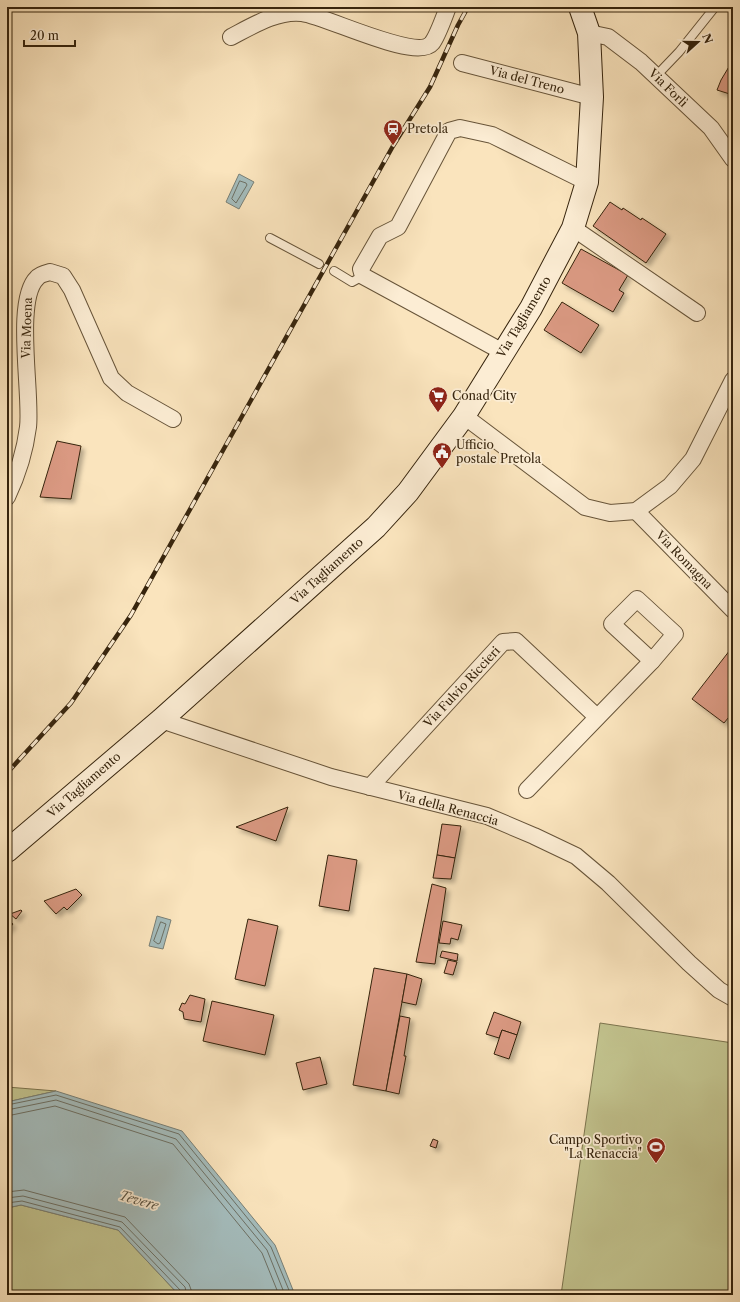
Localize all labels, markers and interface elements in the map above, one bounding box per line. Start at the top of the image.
scale bar [24,22,75,48]
north arrow [678,22,718,62]
text: 20 m [30,28,59,43]
text: N [699,31,716,46]
street label: Via del Treno [487,62,566,97]
street label: Via Forlì [645,65,691,110]
station icon: Pretola [382,118,404,146]
place label: Pretola [407,121,449,136]
street label: Via Tagliamento [493,273,554,361]
street label: Via Moena [18,296,35,360]
supermarket icon: Conad City [427,385,449,413]
place label: Conad City [452,388,517,403]
place label: Ufficio postale Pretola [456,437,542,466]
public building icon: Ufficio postale Pretola [431,441,453,469]
street label: Via Romagna [652,527,716,592]
street label: Via Tagliamento [287,534,366,608]
street label: Via Fulvio Riccieri [420,643,503,731]
street label: Via Tagliamento [43,749,123,821]
street label: Via della Renaccia [395,787,501,828]
place label: Campo Sportivo "La Renaccia" [549,1132,642,1161]
sports icon: Campo Sportivo "La Renaccia" [645,1136,667,1164]
water label: Tevere [118,1187,161,1213]

